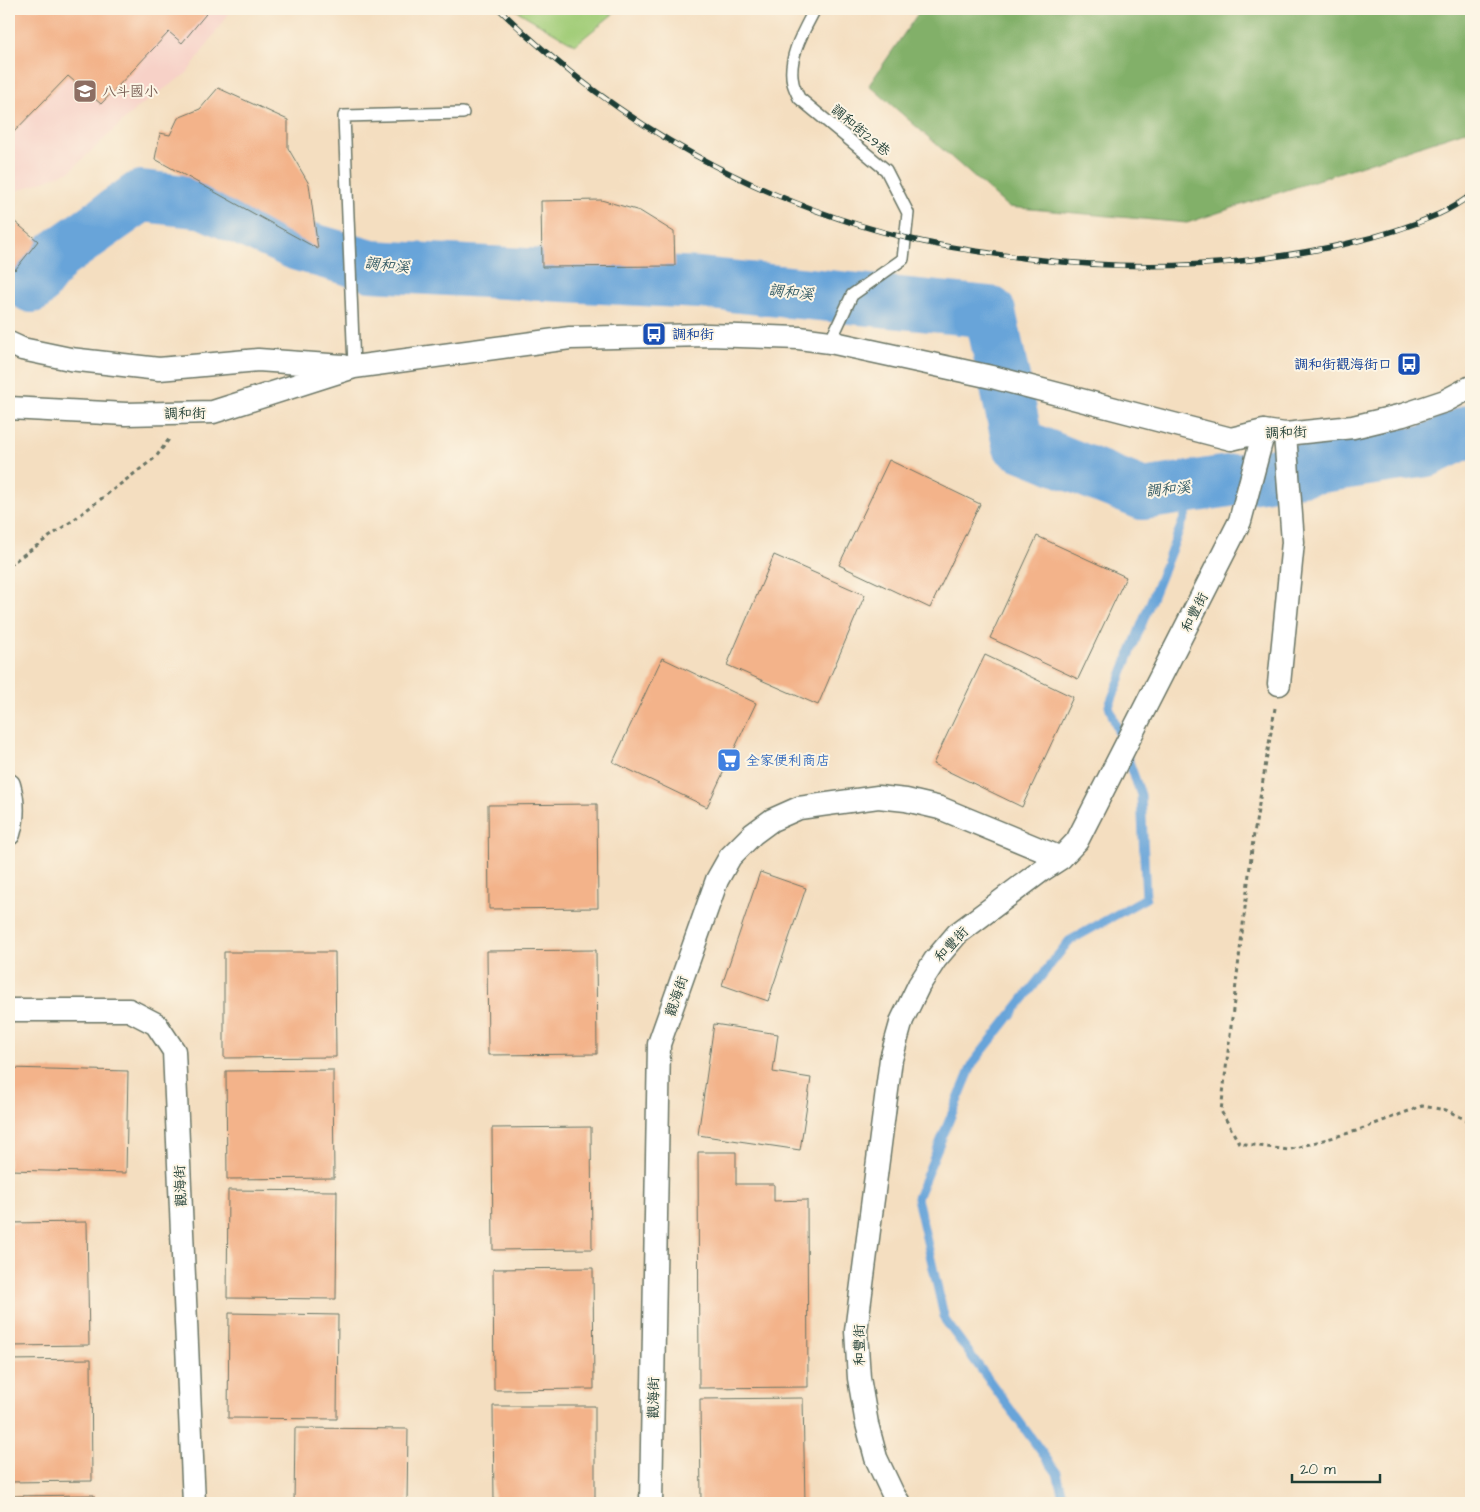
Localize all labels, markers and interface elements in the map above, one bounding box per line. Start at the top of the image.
school or university icon: 八斗國小 [72,78,98,104]
place label: 八斗國小 [102,82,158,102]
street label: 調和街29巷 [826,100,895,162]
water label: 調和溪 [363,253,411,278]
water label: 調和溪 [767,280,815,305]
bus stop icon: 調和街 [641,321,667,347]
place label: 調和街 [672,325,714,345]
bus stop icon: 調和街觀海街口 [1396,351,1422,377]
place label: 調和街觀海街口 [1294,355,1392,375]
street label: 調和街 [164,404,206,424]
street label: 調和街 [1265,422,1307,444]
water label: 調和溪 [1145,477,1193,502]
street label: 和豐街 [1176,589,1213,636]
supermarket icon: 全家便利商店 [716,747,742,773]
place label: 全家便利商店 [746,751,830,771]
street label: 和豐街 [930,923,973,967]
street label: 觀海街 [661,973,693,1019]
street label: 觀海街 [170,1164,192,1207]
street label: 和豐街 [850,1324,870,1366]
street label: 觀海街 [644,1377,664,1419]
scale bar [1292,1452,1380,1484]
text: 20 m [1300,1459,1336,1480]

